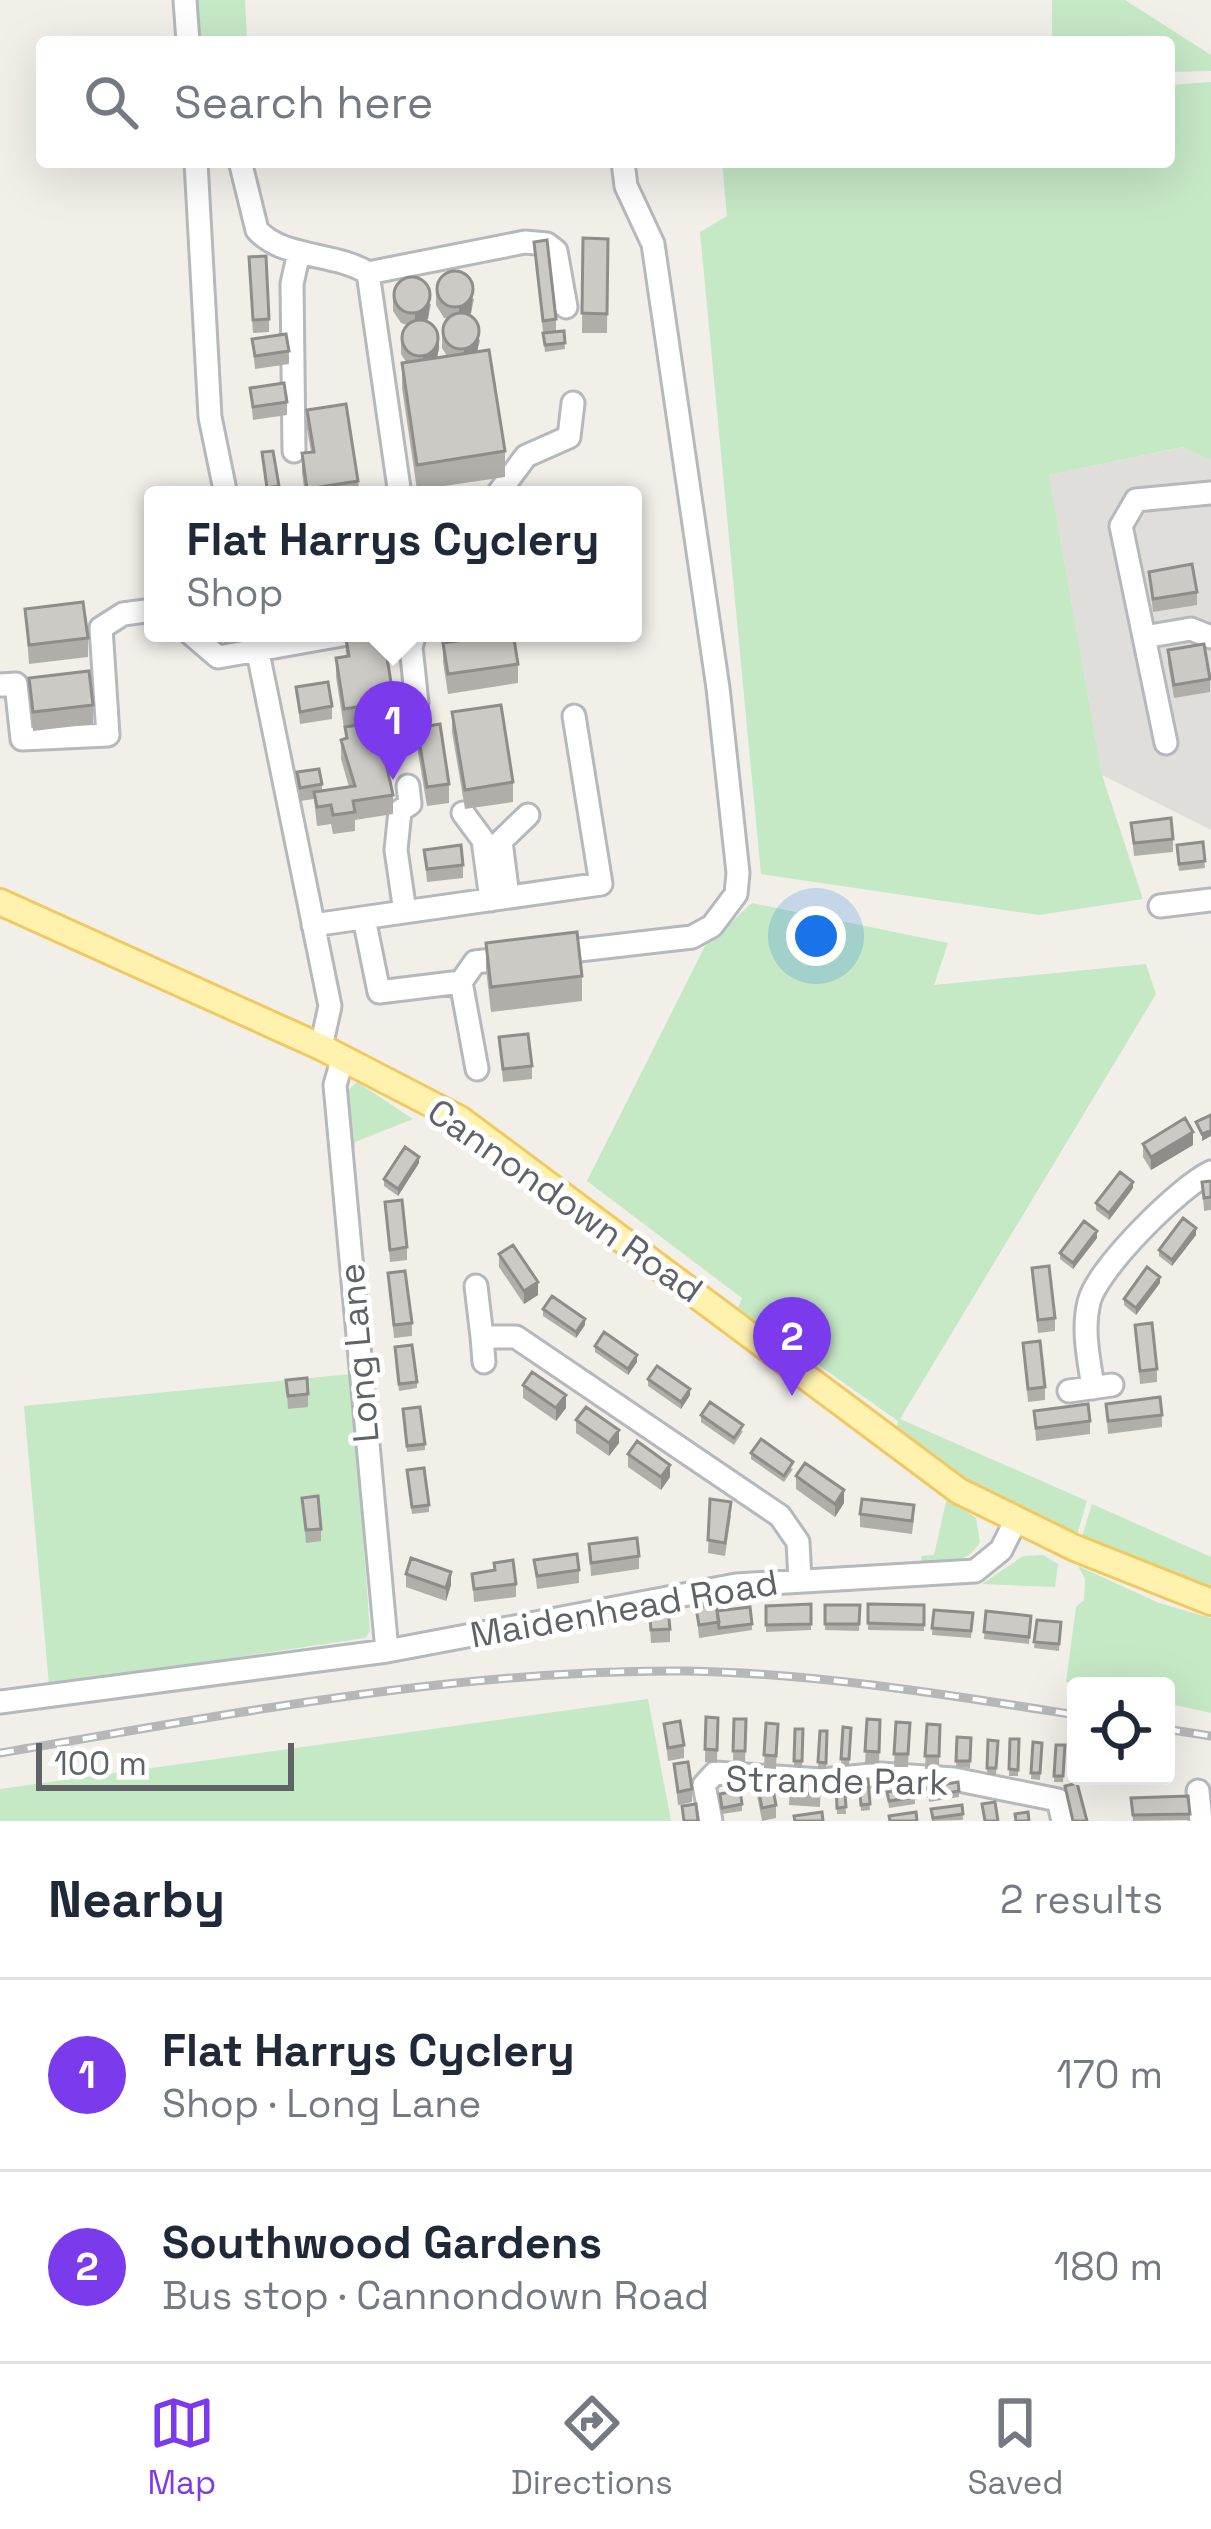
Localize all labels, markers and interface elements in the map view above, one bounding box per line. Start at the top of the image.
search box [36,36,1175,168]
icon: search [78,69,144,135]
text: Search here [174,74,433,131]
popup [144,486,642,642]
text: Flat Harrys Cyclery [187,511,599,568]
text: Shop [187,568,284,617]
pin: 1 [354,681,432,780]
your location [786,906,846,966]
street label: Cannondown Road [418,1089,712,1313]
street label: Long Lane [328,1261,390,1445]
pin: 2 [753,1297,831,1396]
street label: Maidenhead Road [467,1559,781,1659]
map controls [1067,1677,1175,1785]
button: locate [1067,1677,1175,1785]
scale bar [36,1737,294,1790]
text: 100 m [54,1743,147,1785]
street label: Strande Park [725,1756,949,1806]
text: Nearby [48,1867,225,1932]
text: 2 results [1000,1875,1163,1924]
text: Flat Harrys Cyclery [162,2022,575,2079]
text: 1 [78,2050,96,2099]
text: 170 m [1056,2050,1163,2099]
text: Shop · Long Lane [162,2079,481,2128]
text: Southwood Gardens [162,2214,602,2271]
text: 2 [75,2242,99,2291]
text: 180 m [1054,2242,1163,2291]
text: Bus stop · Cannondown Road [162,2271,709,2320]
tab: Map [147,2390,216,2504]
tab: Directions [511,2390,673,2504]
tab: Saved [967,2390,1064,2504]

